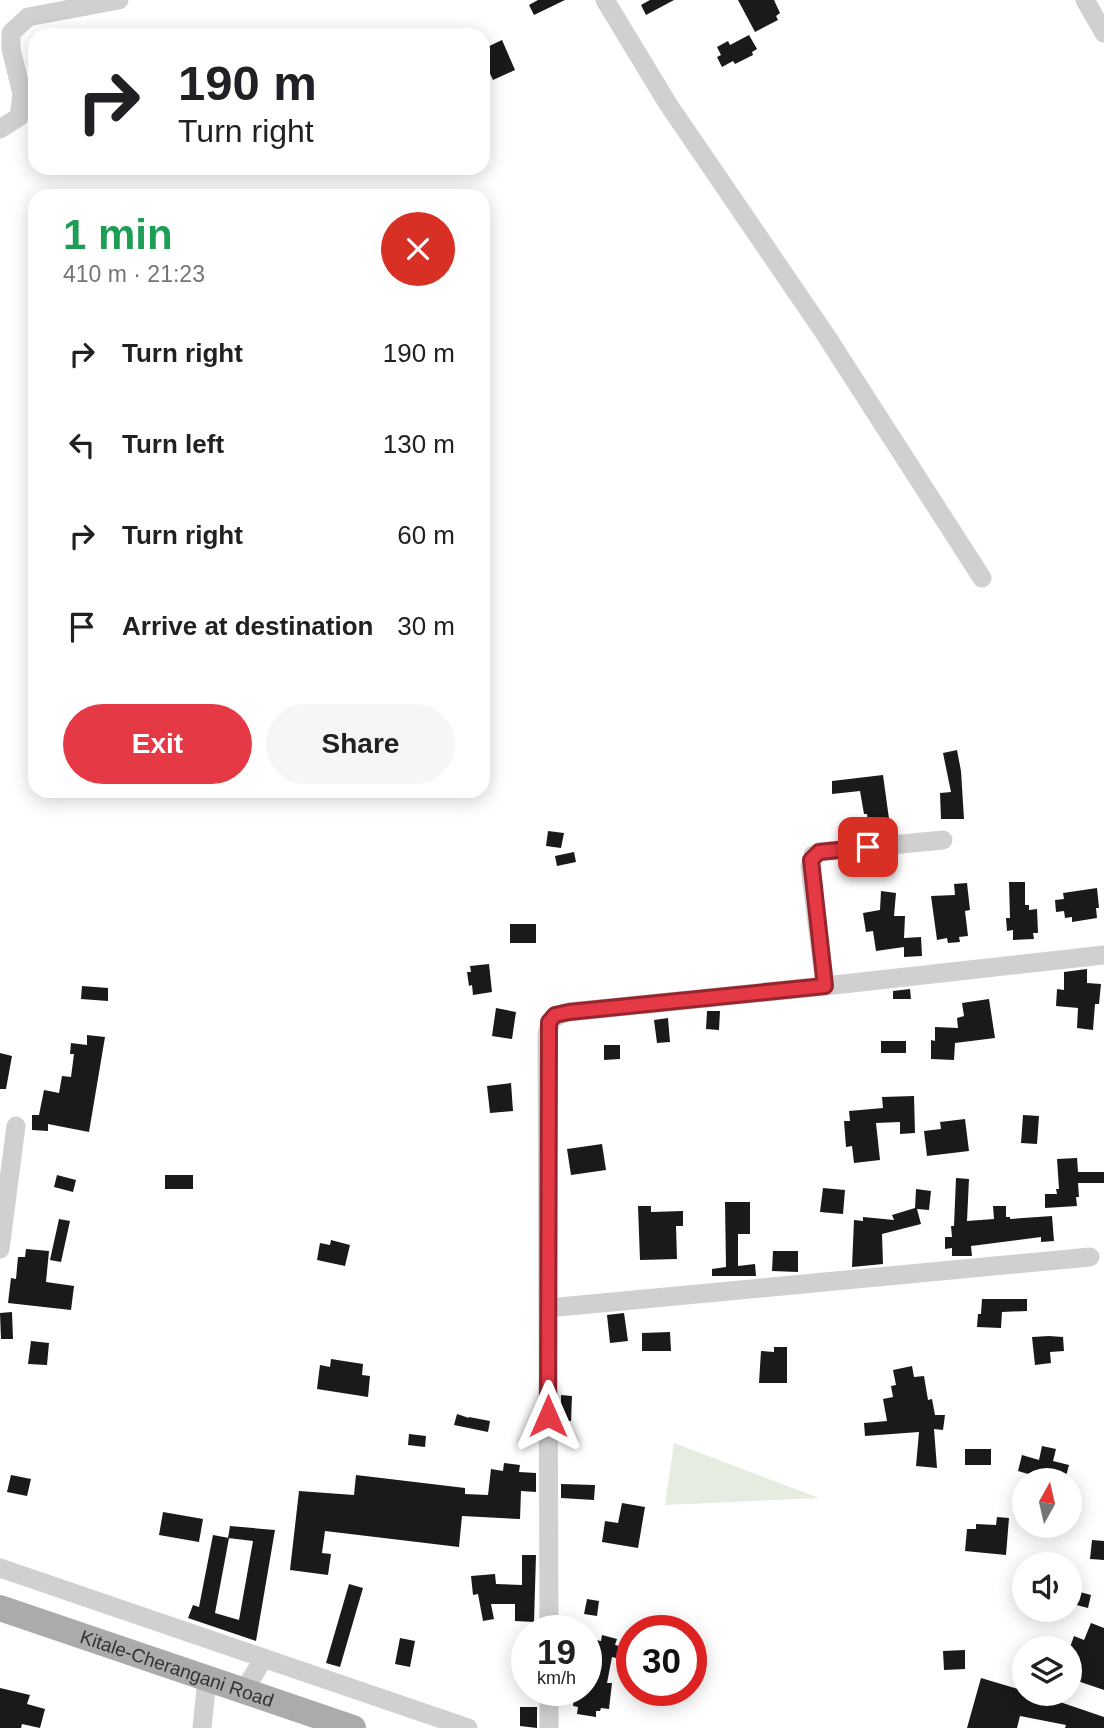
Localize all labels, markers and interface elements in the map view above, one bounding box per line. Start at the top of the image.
icon: right [63,56,154,147]
text: 190 m [178,56,317,110]
text: Turn right [178,113,314,149]
text: 1 min [63,211,173,258]
button: close [381,212,455,286]
text: 410 m · 21:23 [63,261,205,287]
icon: right [63,335,101,373]
text: Turn right [122,338,243,368]
text: 190 m [383,338,455,368]
icon: left [63,426,101,464]
text: Turn left [122,429,224,459]
text: 130 m [383,429,455,459]
icon: right [63,517,101,555]
text: Turn right [122,520,243,550]
text: 60 m [397,520,455,550]
icon: arrive [63,608,101,646]
text: Arrive at destination [122,611,373,641]
text: 30 m [397,611,455,641]
button: Exit [63,704,252,784]
button: Share [266,704,455,784]
pin [838,817,898,877]
icon: arrive [849,828,887,866]
position arrow [511,1379,585,1453]
north arrow [1012,1468,1082,1538]
map controls [1012,1468,1082,1706]
button: sound [1012,1552,1082,1622]
speed limit sign: 30 [616,1615,707,1706]
street label: Kitale-Cherangani Road [78,1626,277,1711]
text: 19 [537,1632,576,1671]
button: layers [1012,1636,1082,1706]
text: km/h [537,1668,576,1688]

